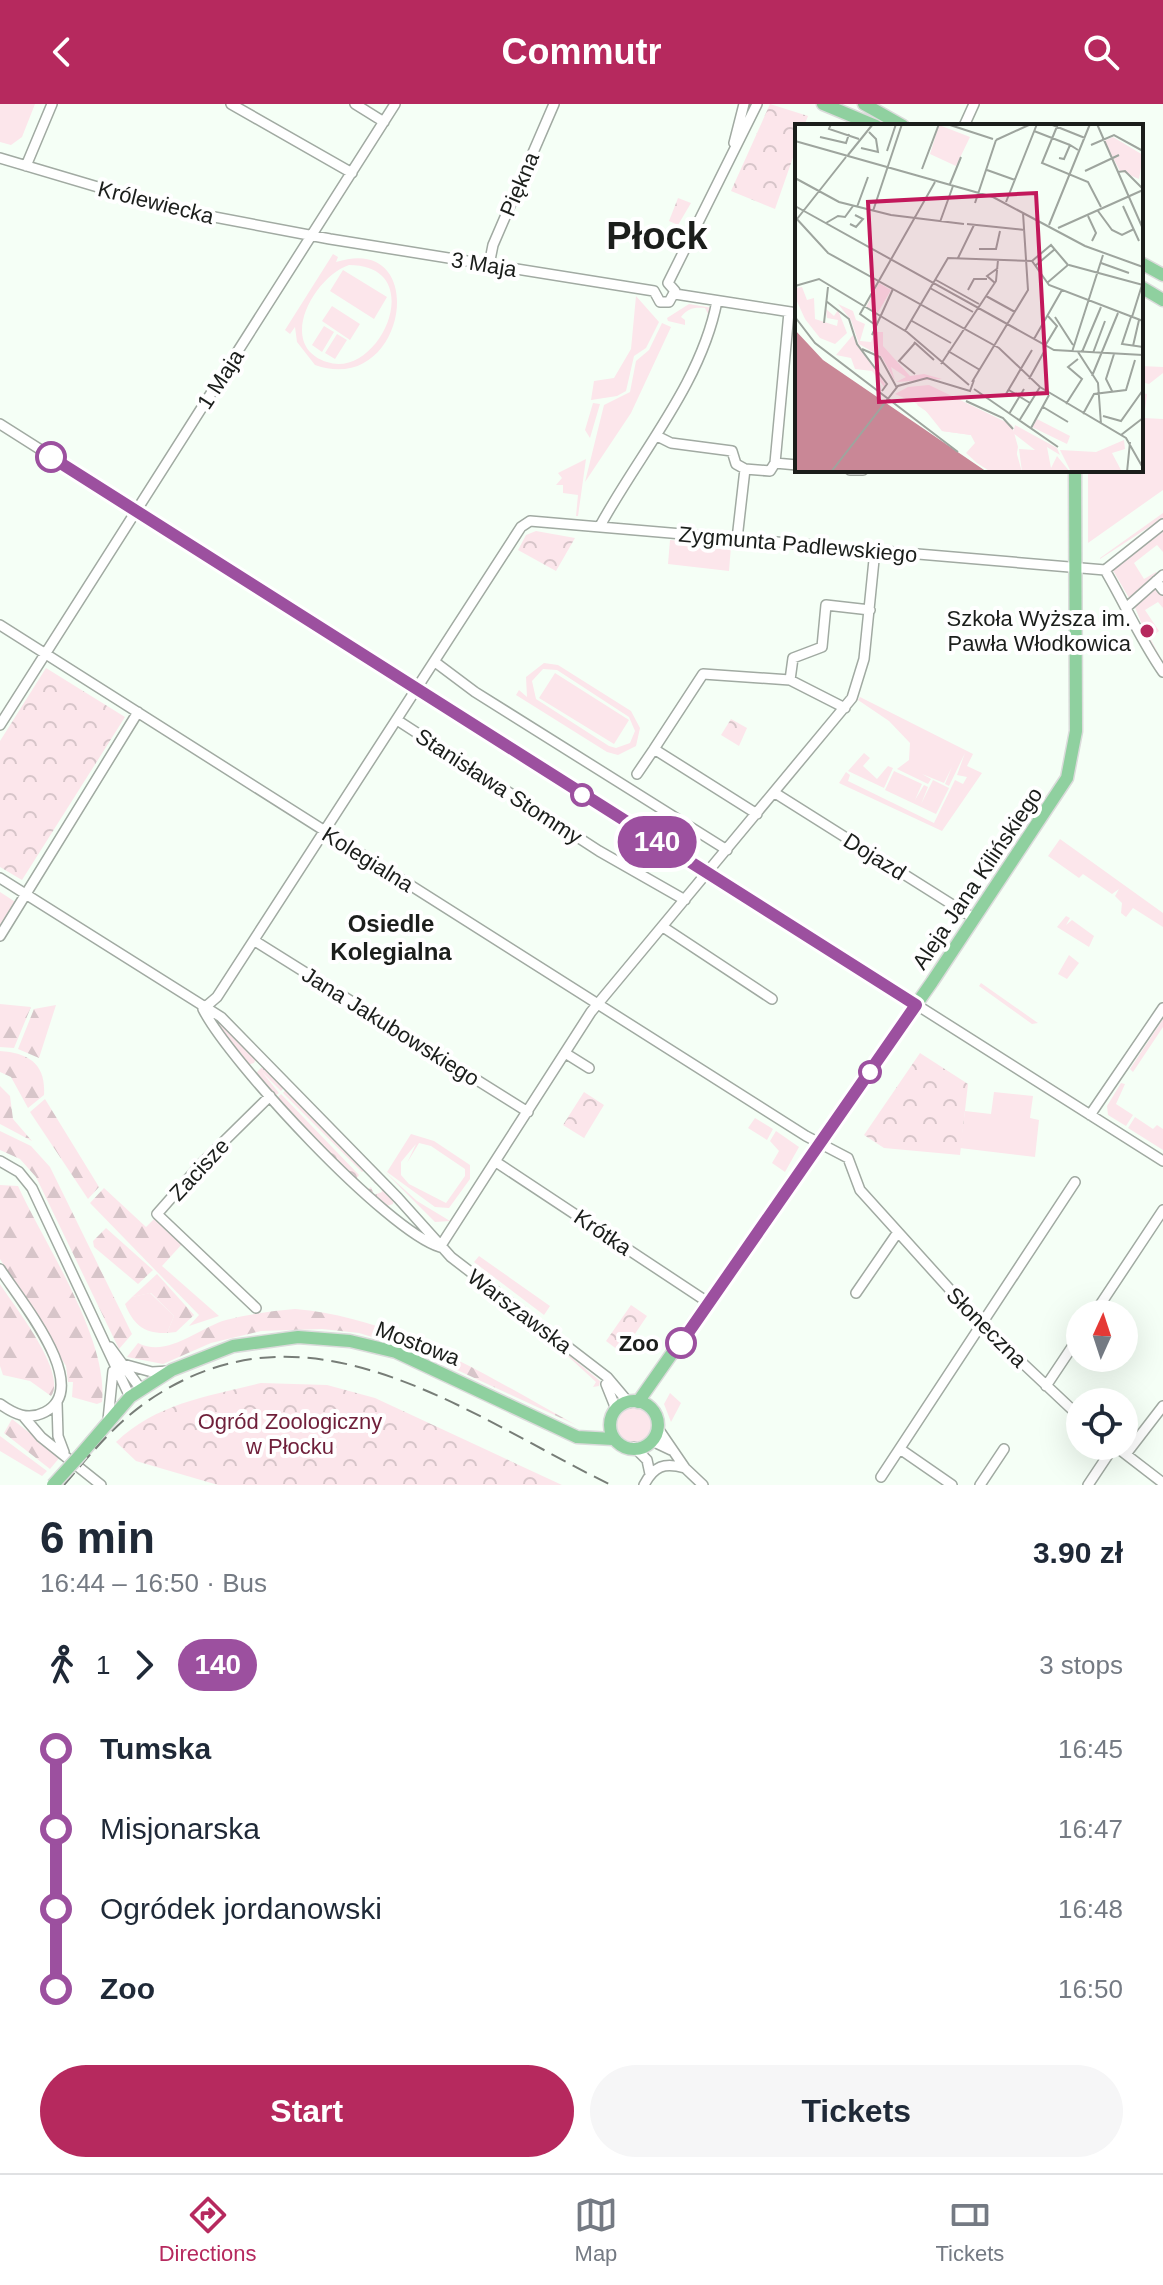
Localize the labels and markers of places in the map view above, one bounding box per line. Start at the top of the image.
unlabelled marker [36,442,66,472]
place label: Szkoła Wyższa im. Pawła Włodkowica [947,606,1132,656]
marker: Szkoła Wyższa im. Pawła Włodkowica [1138,622,1156,640]
unlabelled marker [571,784,593,806]
unlabelled marker [859,1061,881,1083]
marker: Zoo [666,1328,696,1358]
place label: Zoo [619,1331,659,1356]

